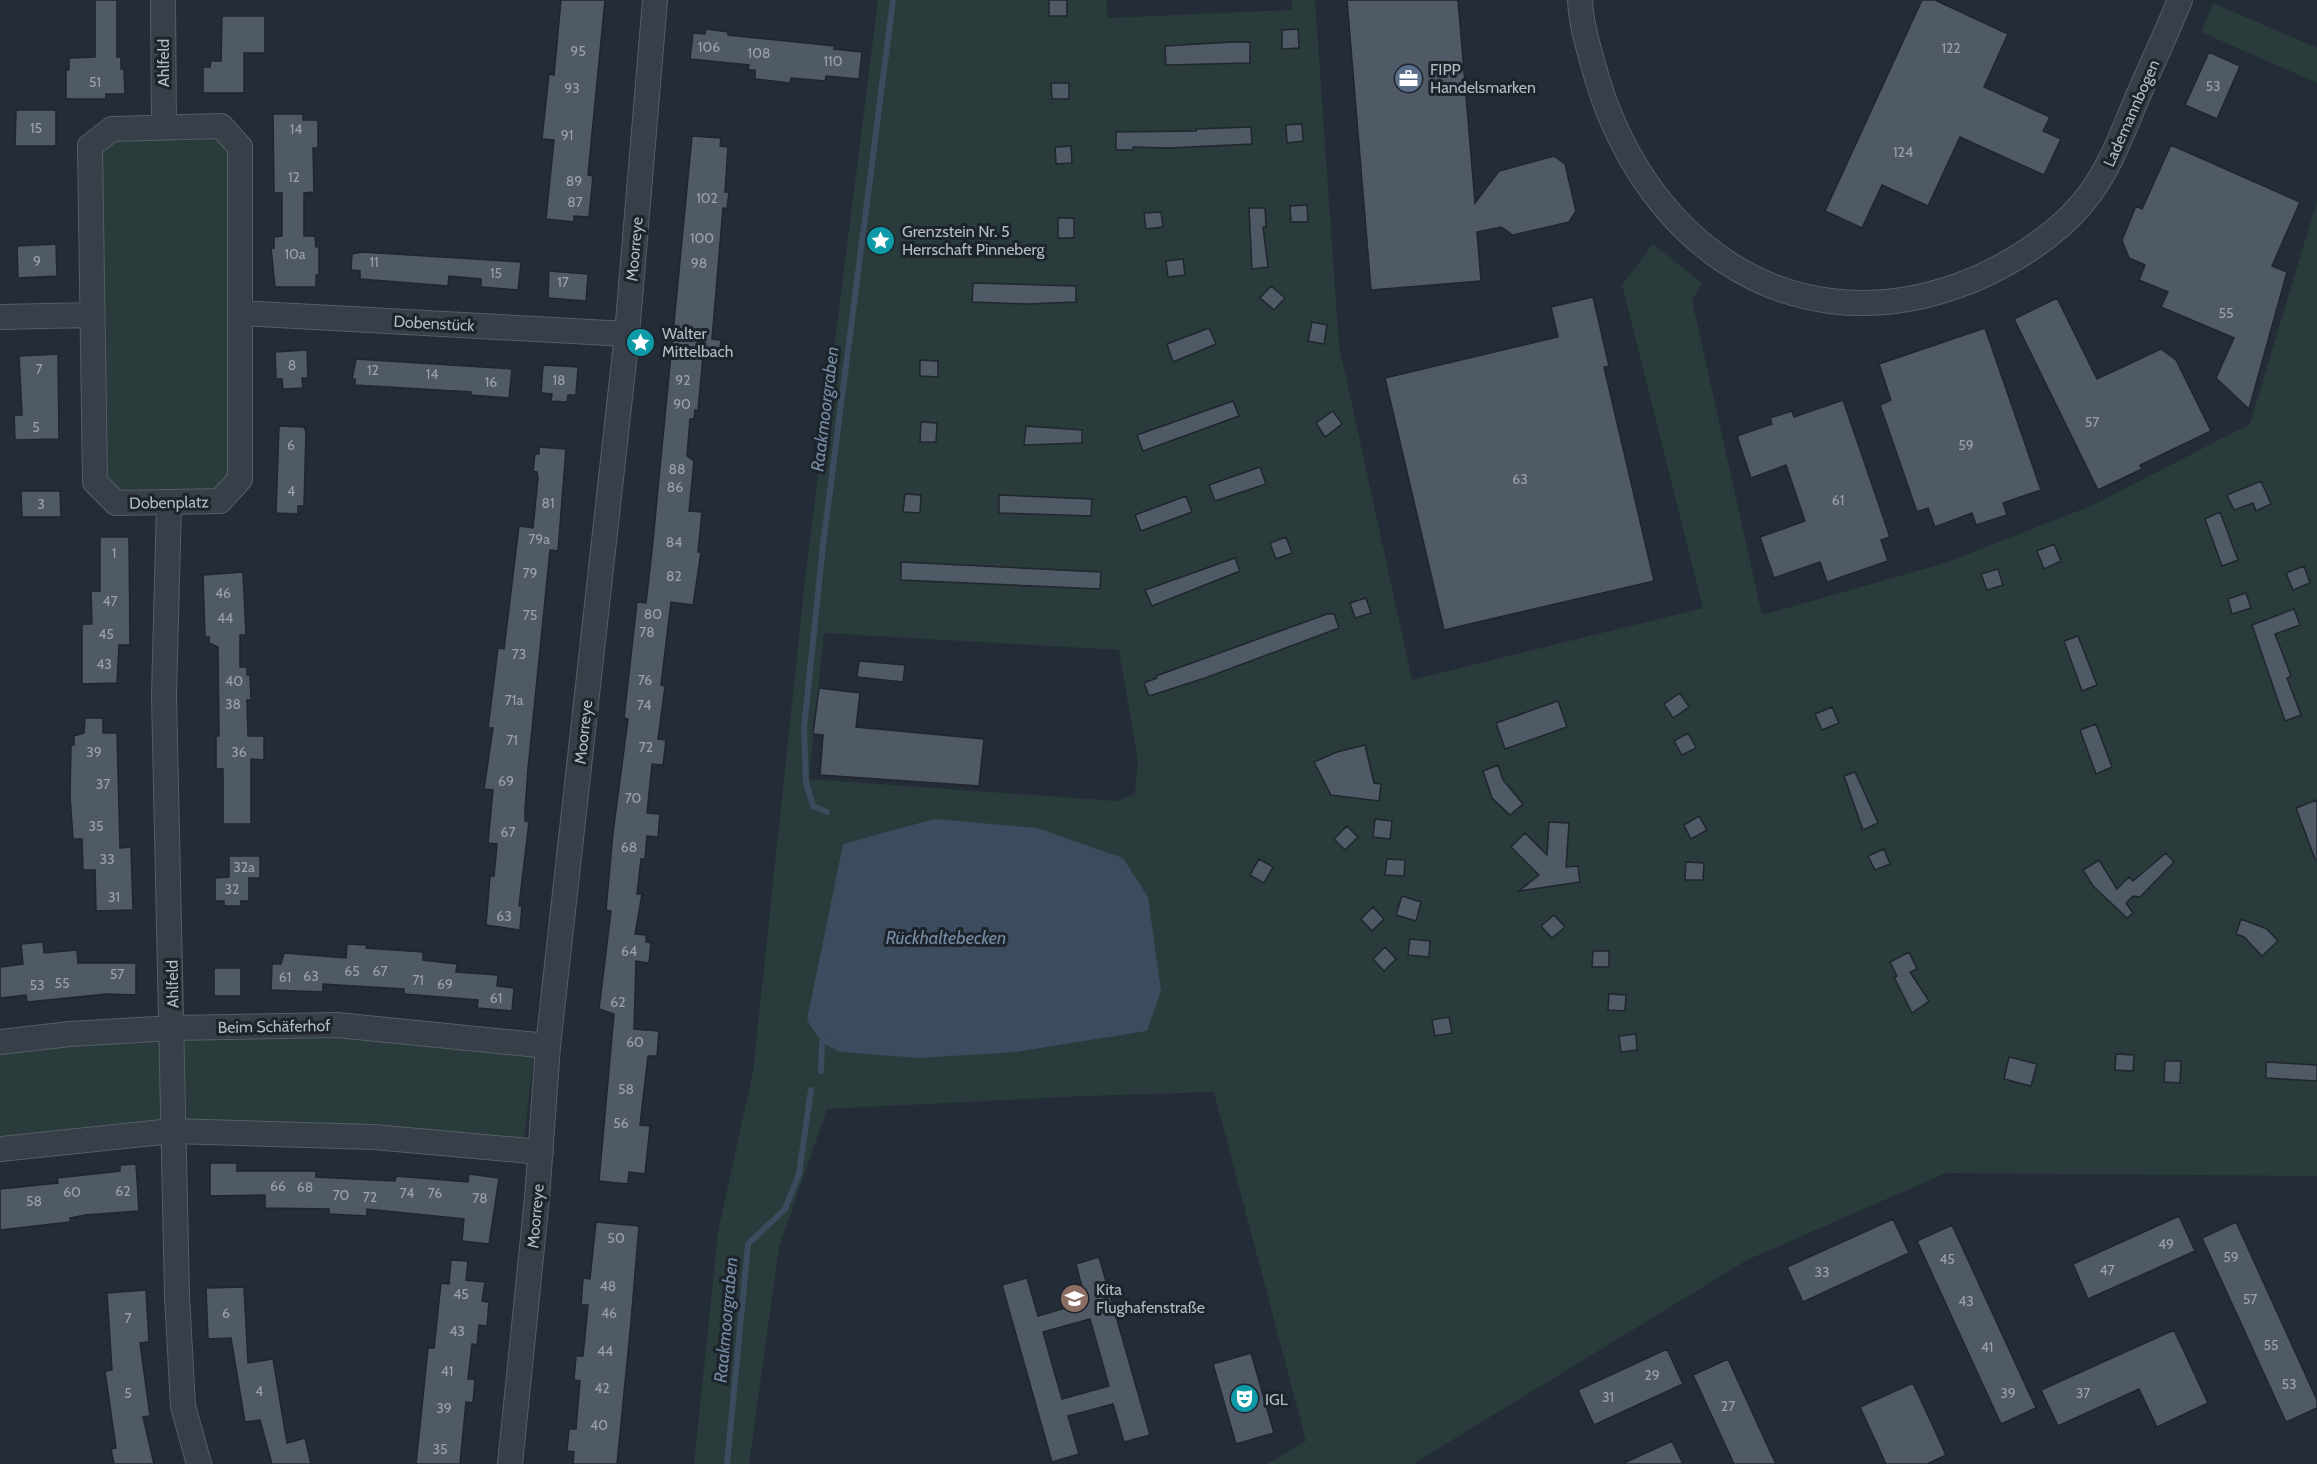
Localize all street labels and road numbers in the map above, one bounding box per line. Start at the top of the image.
street label: Ahlfeld [154,39,173,87]
street label: Lademannbogen [2099,57,2164,170]
street label: Moorreye [622,216,647,282]
street label: Dobenstück [393,312,476,335]
street label: Dobenplatz [129,492,209,513]
street label: Moorreye [571,699,596,765]
street label: Ahlfeld [163,960,182,1008]
street label: Beim Schäferhof [217,1016,331,1037]
street label: Moorreye [523,1183,548,1249]

